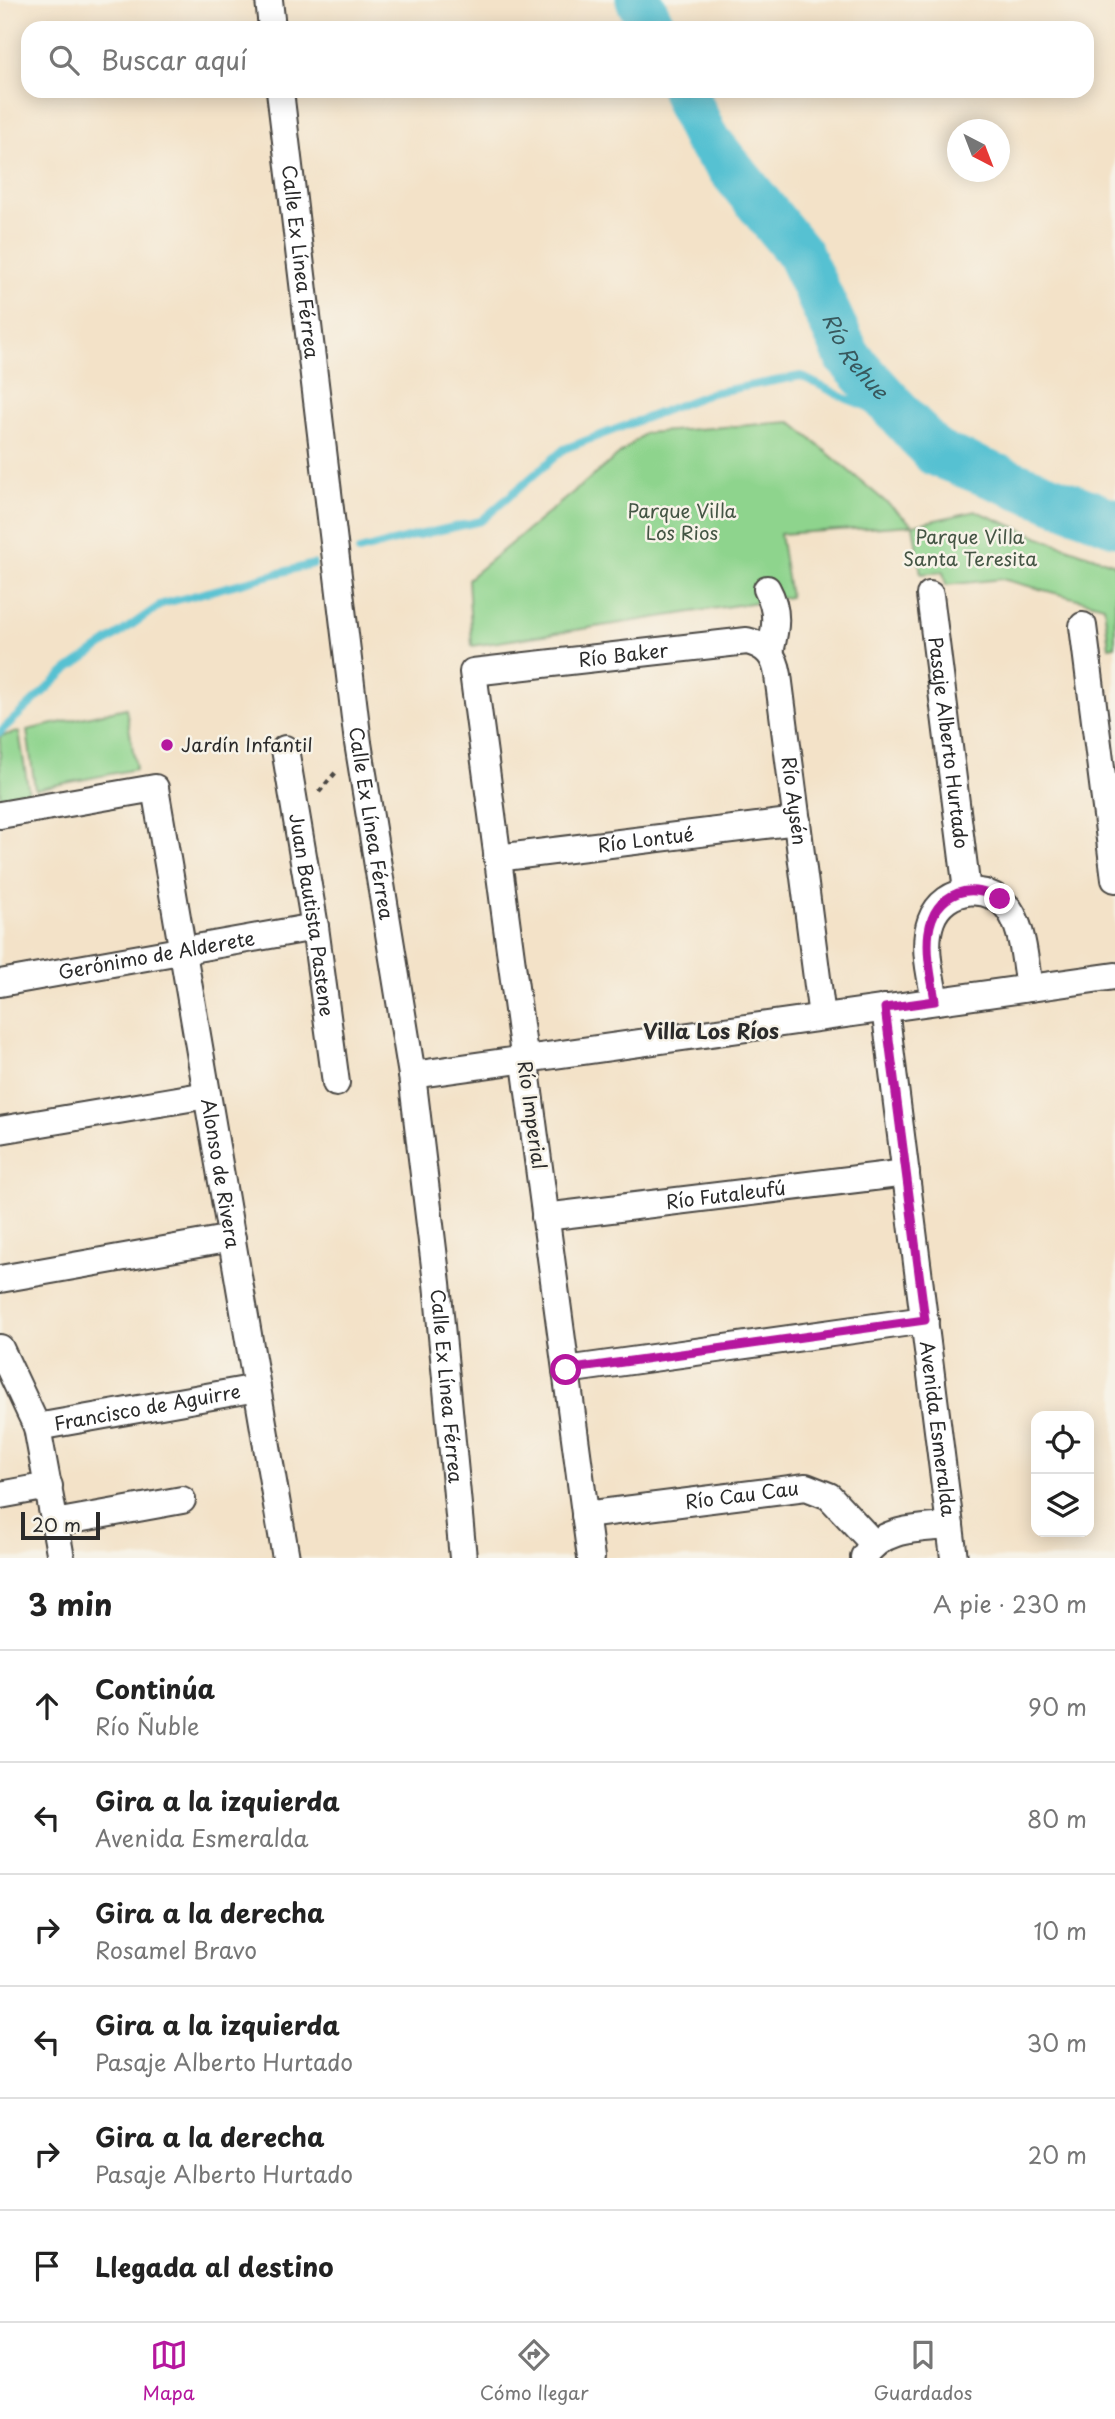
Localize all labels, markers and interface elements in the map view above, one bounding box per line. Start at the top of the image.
search box [21,21,1094,98]
text: Buscar aquí [101,40,247,79]
icon: search [45,41,83,79]
north arrow [947,119,1010,182]
street label: Calle Ex Línea Férrea [276,163,327,360]
water label: Río Rehue [815,307,898,407]
park label: Parque Villa Los Rios [628,496,737,546]
park label: Parque Villa Santa Teresita [903,522,1037,572]
street label: Río Baker [577,635,670,673]
street label: Pasaje Alberto Hurtado [922,635,977,850]
street label: Calle Ex Línea Férrea [343,725,402,922]
place label: Jardín Infantil [181,730,313,758]
marker: Jardín Infantil [159,737,175,753]
street label: Río Aysén [776,755,815,847]
street label: Juan Bautista Pastene [283,811,342,1018]
street label: Río Lontué [596,819,696,858]
route end [984,883,1015,914]
street label: Gerónimo de Alderete [56,923,257,985]
district label: Villa Los Ríos [643,1014,779,1046]
street label: Río Imperial [512,1059,554,1171]
street label: Alonso de Rivera [195,1096,248,1251]
street label: Río Futaleufú [664,1173,787,1215]
street label: Calle Ex Línea Férrea [425,1288,471,1484]
street label: Avenida Esmeralda [914,1339,964,1519]
route start [550,1354,581,1385]
street label: Francisco de Aguirre [52,1376,243,1437]
map controls [1031,1411,1094,1537]
button: locate [1031,1411,1094,1474]
street label: Río Cau Cau [683,1473,800,1515]
button: layers [1031,1474,1094,1537]
scale bar [21,1509,100,1541]
text: 20 m [32,1510,81,1538]
text: 3 min [28,1581,113,1626]
text: A pie · 230 m [933,1586,1087,1621]
text: Continúa [95,1669,215,1708]
icon: ahead [28,1687,66,1725]
text: 90 m [1028,1689,1087,1724]
text: Río Ñuble [95,1708,199,1743]
text: Gira a la izquierda [95,1781,340,1820]
icon: left [28,1799,66,1837]
text: 80 m [1027,1801,1087,1836]
text: Avenida Esmeralda [95,1820,309,1855]
text: Gira a la derecha [95,1893,325,1932]
icon: right [28,1911,66,1949]
text: 10 m [1033,1913,1087,1948]
text: Rosamel Bravo [95,1932,257,1967]
text: Gira a la izquierda [95,2005,340,2044]
icon: left [28,2023,66,2061]
text: 30 m [1026,2025,1087,2060]
text: Pasaje Alberto Hurtado [95,2044,353,2079]
text: Gira a la derecha [95,2117,325,2156]
icon: right [28,2135,66,2173]
text: 20 m [1028,2137,1087,2172]
text: Pasaje Alberto Hurtado [95,2156,353,2191]
icon: arrive [28,2247,66,2285]
text: Llegada al destino [95,2247,334,2286]
tab: Mapa [143,2336,195,2406]
tab: Cómo llegar [480,2336,589,2406]
tab: Guardados [874,2336,972,2406]

